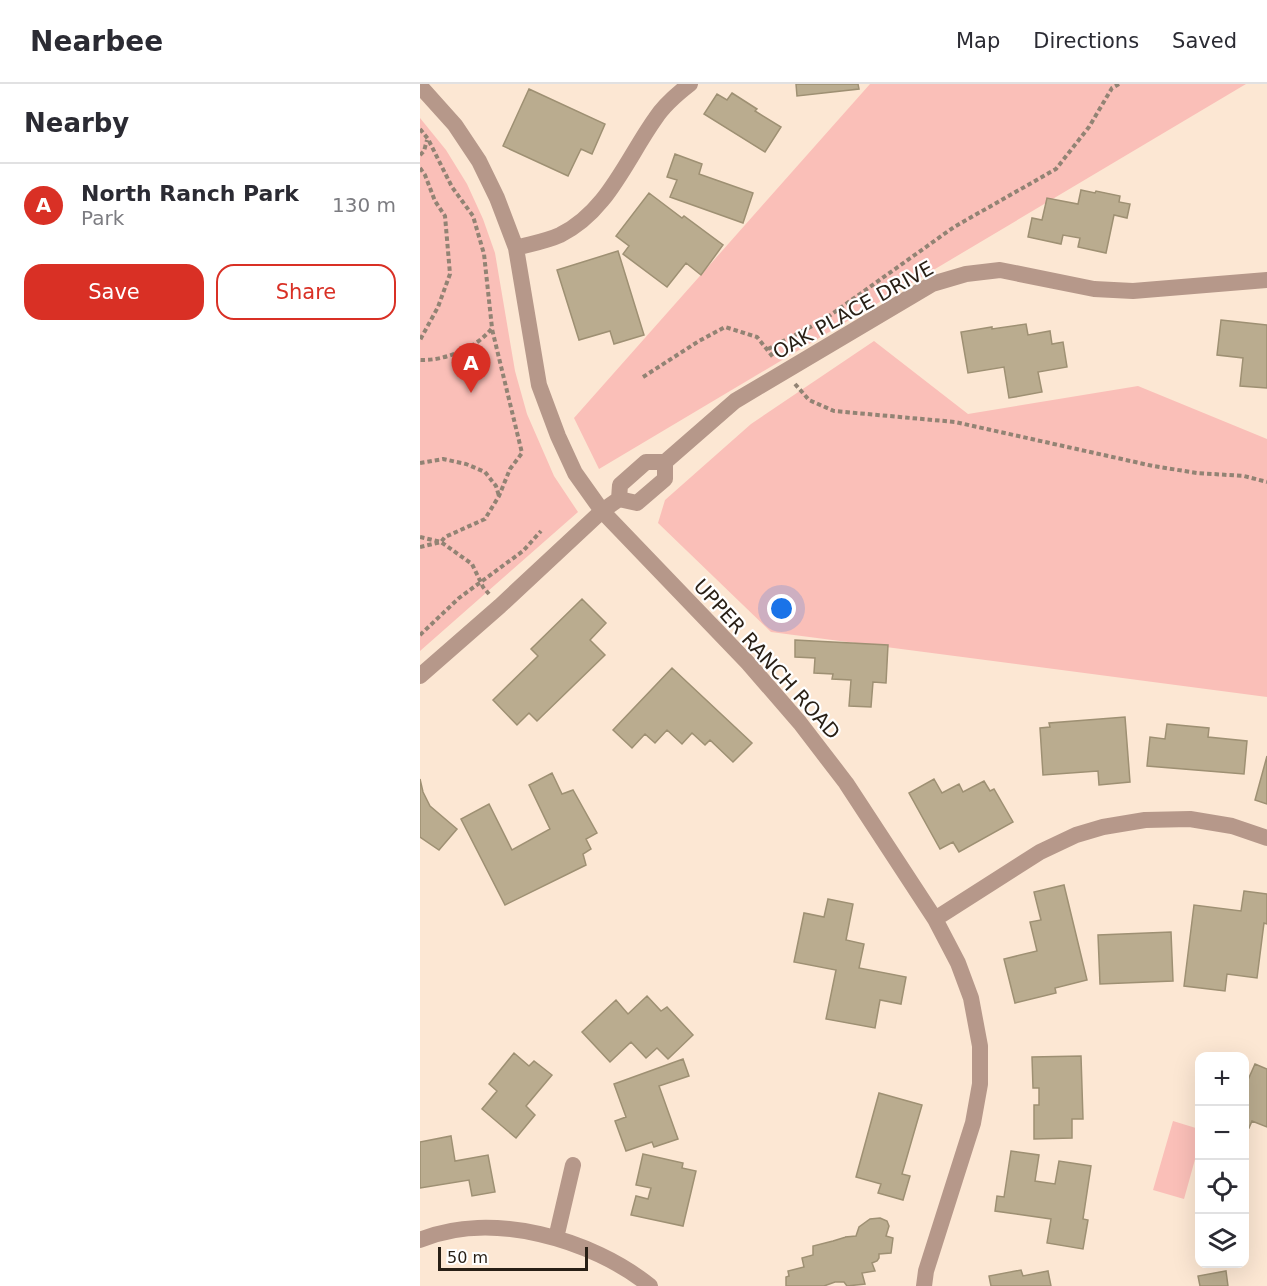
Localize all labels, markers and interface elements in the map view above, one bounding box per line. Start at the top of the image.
text: Nearbee [30,25,163,58]
text: Map [956,29,1000,53]
text: Directions [1033,29,1139,53]
text: Saved [1172,29,1237,53]
text: Nearby [24,108,129,138]
text: North Ranch Park [81,181,299,206]
text: A [36,193,51,217]
text: 130 m [332,193,396,217]
text: Park [81,206,124,230]
street label: OAK PLACE DRIVE [768,256,938,364]
button: Save [24,264,204,320]
button: Share [216,264,396,320]
pin: A [452,344,490,393]
street label: UPPER RANCH ROAD [689,574,845,744]
your location [767,594,796,623]
map controls [1195,1052,1249,1268]
button: + [1195,1052,1249,1106]
button: − [1195,1106,1249,1160]
button: locate [1195,1160,1249,1214]
button: layers [1195,1214,1249,1268]
scale bar [438,1244,588,1272]
text: 50 m [447,1248,488,1267]

